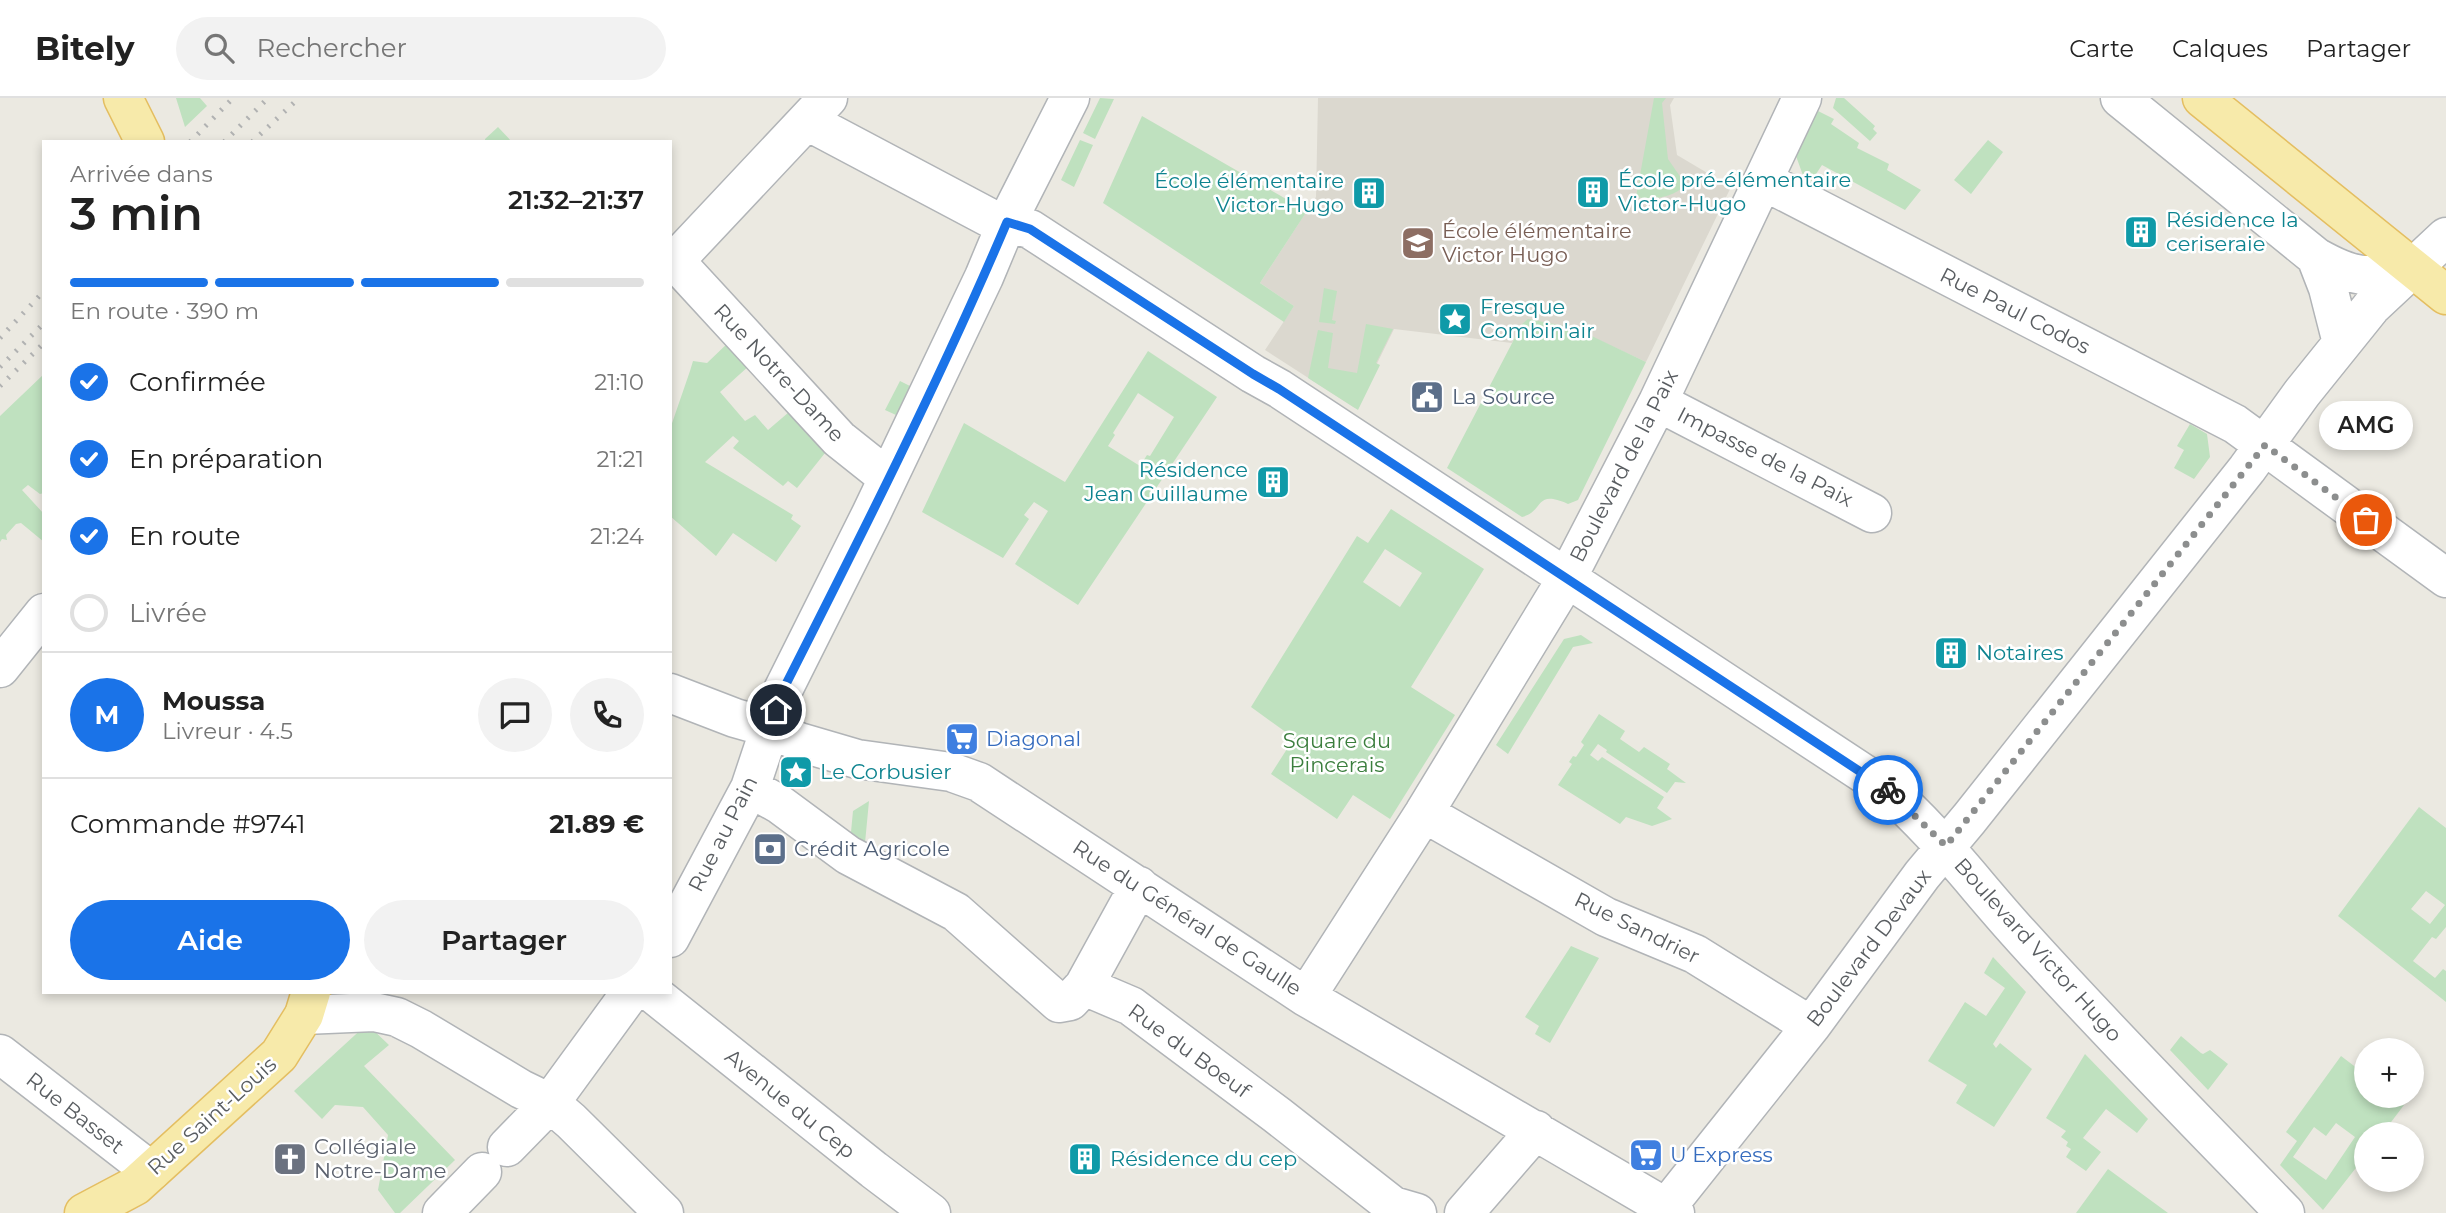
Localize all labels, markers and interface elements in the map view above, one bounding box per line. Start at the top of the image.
search box [176,17,666,80]
text: Bitely [35,28,134,68]
icon: search [200,29,238,67]
text: Rechercher [256,32,407,64]
text: Carte [2069,34,2134,63]
text: Calques [2172,34,2268,63]
text: Partager [2306,34,2411,63]
text: Arrivée dans [70,160,213,188]
place label: École pré-élémentaire Victor-Hugo [1618,167,1851,216]
place label: École élémentaire Victor-Hugo [1154,168,1344,217]
building icon: École pré-élémentaire Victor-Hugo [1574,173,1612,211]
building icon: École élémentaire Victor-Hugo [1350,174,1388,212]
text: 21:32–21:37 [508,184,644,216]
text: 3 min [70,185,203,242]
place label: Résidence la ceriseraie [2166,207,2299,256]
building icon: Résidence la ceriseraie [2122,213,2160,251]
place label: École élémentaire Victor Hugo [1442,218,1632,267]
school or university icon: École élémentaire Victor Hugo [1399,224,1437,262]
street label: Rue Paul Codos [1936,262,2094,359]
place label: Fresque Combin'air [1480,294,1595,343]
text: En route · 390 m [70,297,259,325]
street label: Rue Notre-Dame [709,298,850,447]
place icon: Fresque Combin'air [1436,300,1474,338]
icon: check [70,363,108,401]
street label: Boulevard de la Paix [1564,365,1683,566]
text: Confirmée [129,366,266,398]
text: 21:10 [594,368,644,396]
public building icon: La Source [1408,378,1446,416]
place label: La Source [1452,384,1555,409]
street label: Impasse de la Paix [1673,401,1857,512]
callout: AMG [2319,401,2413,450]
text: AMG [2338,411,2394,439]
icon: check [70,440,108,478]
text: En préparation [129,443,323,475]
text: 21:21 [596,445,644,473]
place label: Résidence Jean Guillaume [1083,457,1248,506]
building icon: Résidence Jean Guillaume [1254,463,1292,501]
pin [2336,490,2396,550]
icon: bag [2347,501,2385,539]
icon: check [70,517,108,555]
text: En route [129,520,240,552]
text: 21:24 [590,522,644,550]
text: Livrée [129,597,207,629]
building icon: Notaires [1932,634,1970,672]
place label: Notaires [1976,640,2063,665]
button: chat [478,678,552,752]
button: phone [570,678,644,752]
pin [746,680,806,740]
text: Moussa [162,685,265,717]
icon: home [757,691,795,729]
text: M [95,699,119,731]
text: Livreur · 4.5 [162,717,293,745]
supermarket icon: Diagonal [943,720,981,758]
place label: Diagonal [986,726,1081,751]
park label: Square du Pincerais [1283,728,1391,777]
place icon: Le Corbusier [777,753,815,791]
courier [1853,755,1923,825]
place label: Le Corbusier [820,759,952,784]
icon: bike [1869,771,1907,809]
street label: Rue au Pain [683,772,762,896]
text: Commande #9741 [70,808,306,840]
text: 21.89 € [549,808,644,840]
bank icon: Crédit Agricole [751,830,789,868]
street label: Rue du Général de Gaulle [1068,834,1306,1001]
place label: Crédit Agricole [794,836,950,861]
street label: Boulevard Victor Hugo [1949,853,2127,1047]
street label: Boulevard Devaux [1801,864,1936,1031]
street label: Rue Sandrier [1571,886,1704,969]
button: Aide [70,900,350,980]
button: Partager [364,900,644,980]
street label: Rue du Boeuf [1124,998,1256,1104]
map controls [2354,1038,2424,1192]
button: + [2354,1038,2424,1108]
street label: Avenue du Cep [720,1044,860,1164]
street label: Rue Saint-Louis [142,1051,281,1180]
street label: Rue Basset [21,1067,129,1159]
button: − [2354,1122,2424,1192]
place label: Collégiale Notre-Dame [314,1134,447,1183]
supermarket icon: U Express [1627,1136,1665,1174]
church icon: Collégiale Notre-Dame [271,1140,309,1178]
building icon: Résidence du cep [1066,1140,1104,1178]
place label: U Express [1670,1142,1773,1167]
place label: Résidence du cep [1110,1146,1297,1171]

